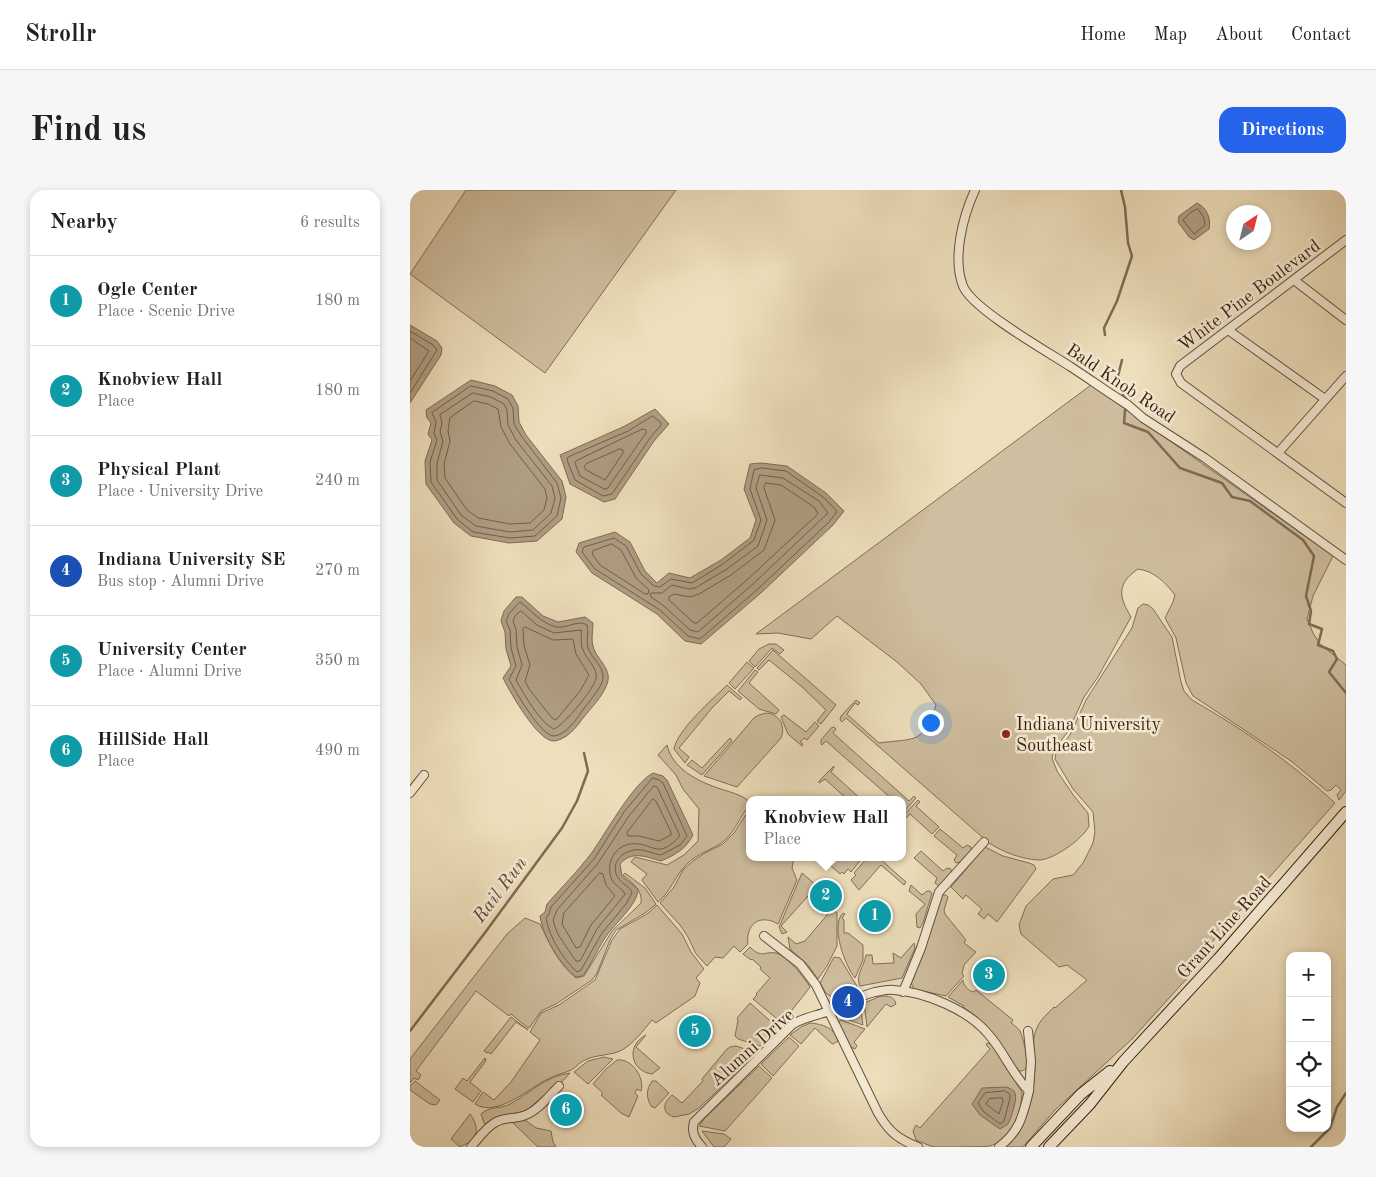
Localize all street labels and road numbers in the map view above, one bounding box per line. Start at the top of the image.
street label: White Pine Boulevard [1175,237,1324,355]
street label: Bald Knob Road [1063,341,1178,427]
street label: Grant Line Road [1174,873,1275,982]
street label: Alumni Drive [707,1006,798,1090]

